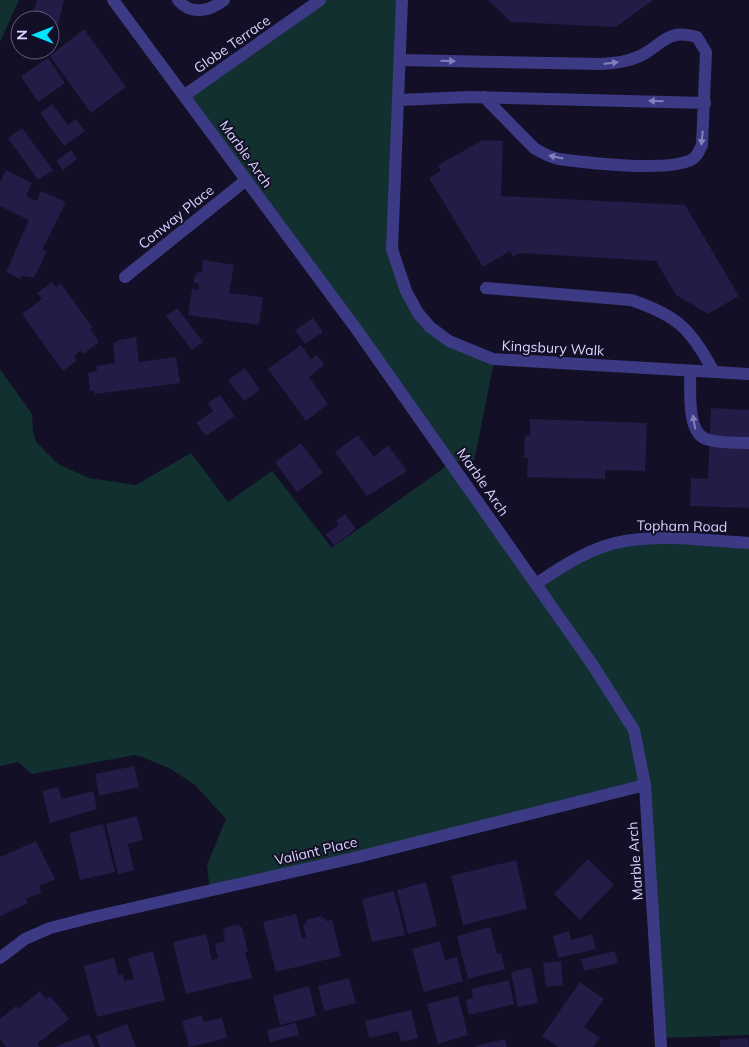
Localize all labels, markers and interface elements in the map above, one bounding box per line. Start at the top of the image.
north arrow [10,10,60,60]
street label: Globe Terrace [190,11,274,77]
text: N [13,30,31,40]
one-way arrow [441,57,457,65]
one-way arrow [603,59,619,67]
one-way arrow [648,97,664,105]
street label: Marble Arch [216,117,276,191]
one-way arrow [698,130,706,146]
one-way arrow [548,153,563,161]
street label: Conway Place [135,181,217,253]
street label: Kingsbury Walk [501,336,605,360]
one-way arrow [689,413,697,429]
street label: Marble Arch [453,445,513,519]
street label: Topham Road [637,516,727,536]
street label: Marble Arch [623,821,647,901]
street label: Valiant Place [273,833,359,869]

